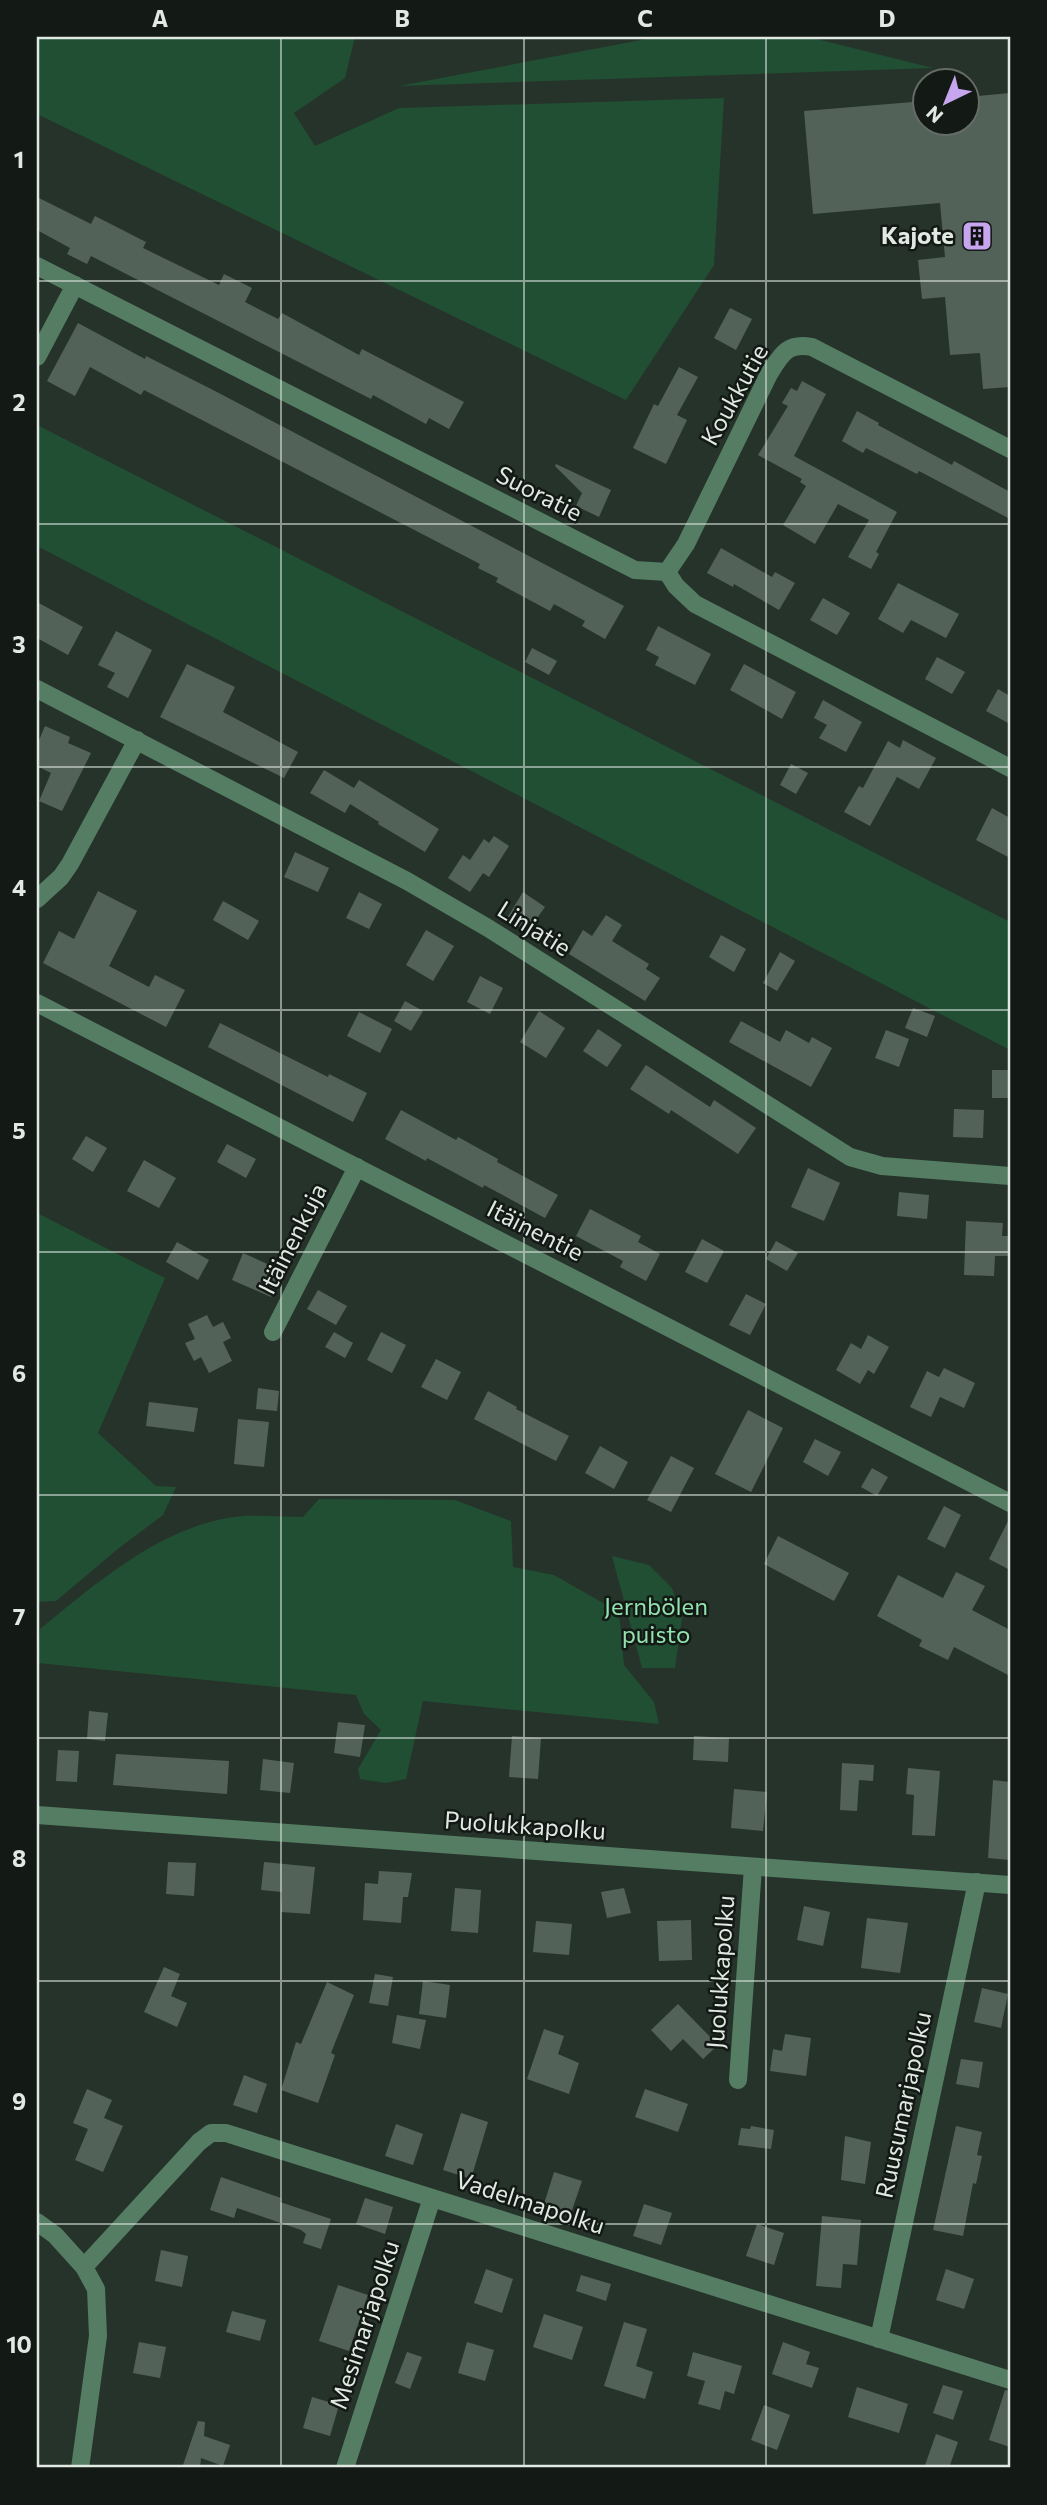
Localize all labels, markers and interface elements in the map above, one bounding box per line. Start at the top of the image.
text: A [152,4,169,32]
text: B [394,4,410,32]
text: C [637,4,653,32]
text: D [879,4,896,32]
north arrow [911,66,981,136]
text: N [921,102,947,128]
text: 1 [14,145,24,173]
building icon: Kajote [960,219,994,253]
place label: Kajote [881,220,954,249]
street label: Koukkutie [694,339,773,450]
text: 2 [12,388,26,416]
street label: Suoratie [492,459,587,527]
text: 3 [12,630,26,658]
text: 4 [12,873,26,901]
street label: Linjatie [493,894,577,961]
text: 5 [12,1116,26,1144]
street label: Itäinenkuja [251,1178,332,1299]
street label: Itäinentie [483,1193,589,1266]
text: 6 [12,1359,26,1387]
park label: Jernbölen puisto [604,1591,708,1648]
text: 7 [13,1602,25,1630]
street label: Puolukkapolku [443,1804,607,1845]
text: 8 [12,1844,26,1872]
street label: Juolukkapolku [700,1894,739,2050]
street label: Ruusumarjapolku [869,2009,936,2201]
text: 9 [12,2087,26,2115]
street label: Vadelmapolku [452,2164,609,2239]
street label: Mesimarjapolku [323,2237,404,2412]
text: 10 [6,2330,32,2358]

